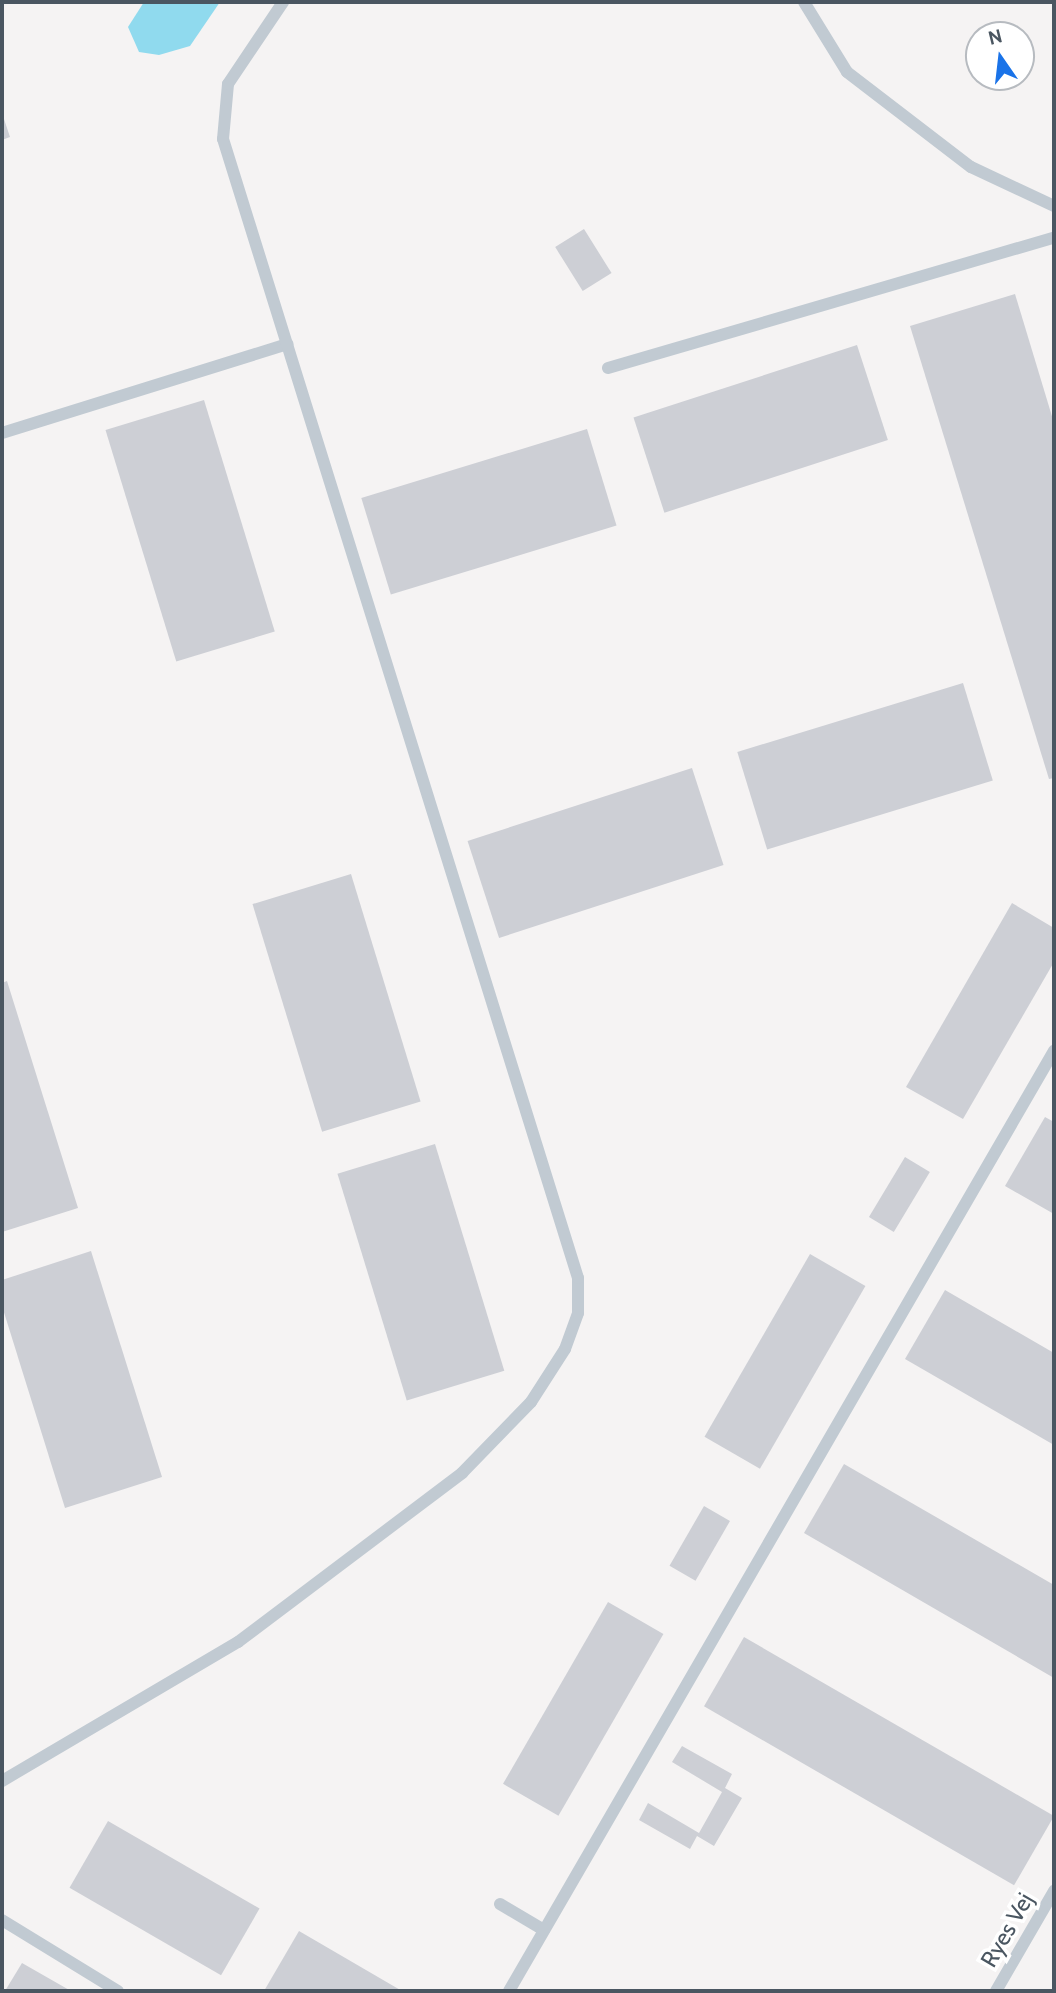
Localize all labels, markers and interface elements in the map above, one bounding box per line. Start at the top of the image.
north arrow [965,21,1035,91]
text: N [986,24,1005,50]
street label: Ryes Vej [975,1888,1039,1972]

